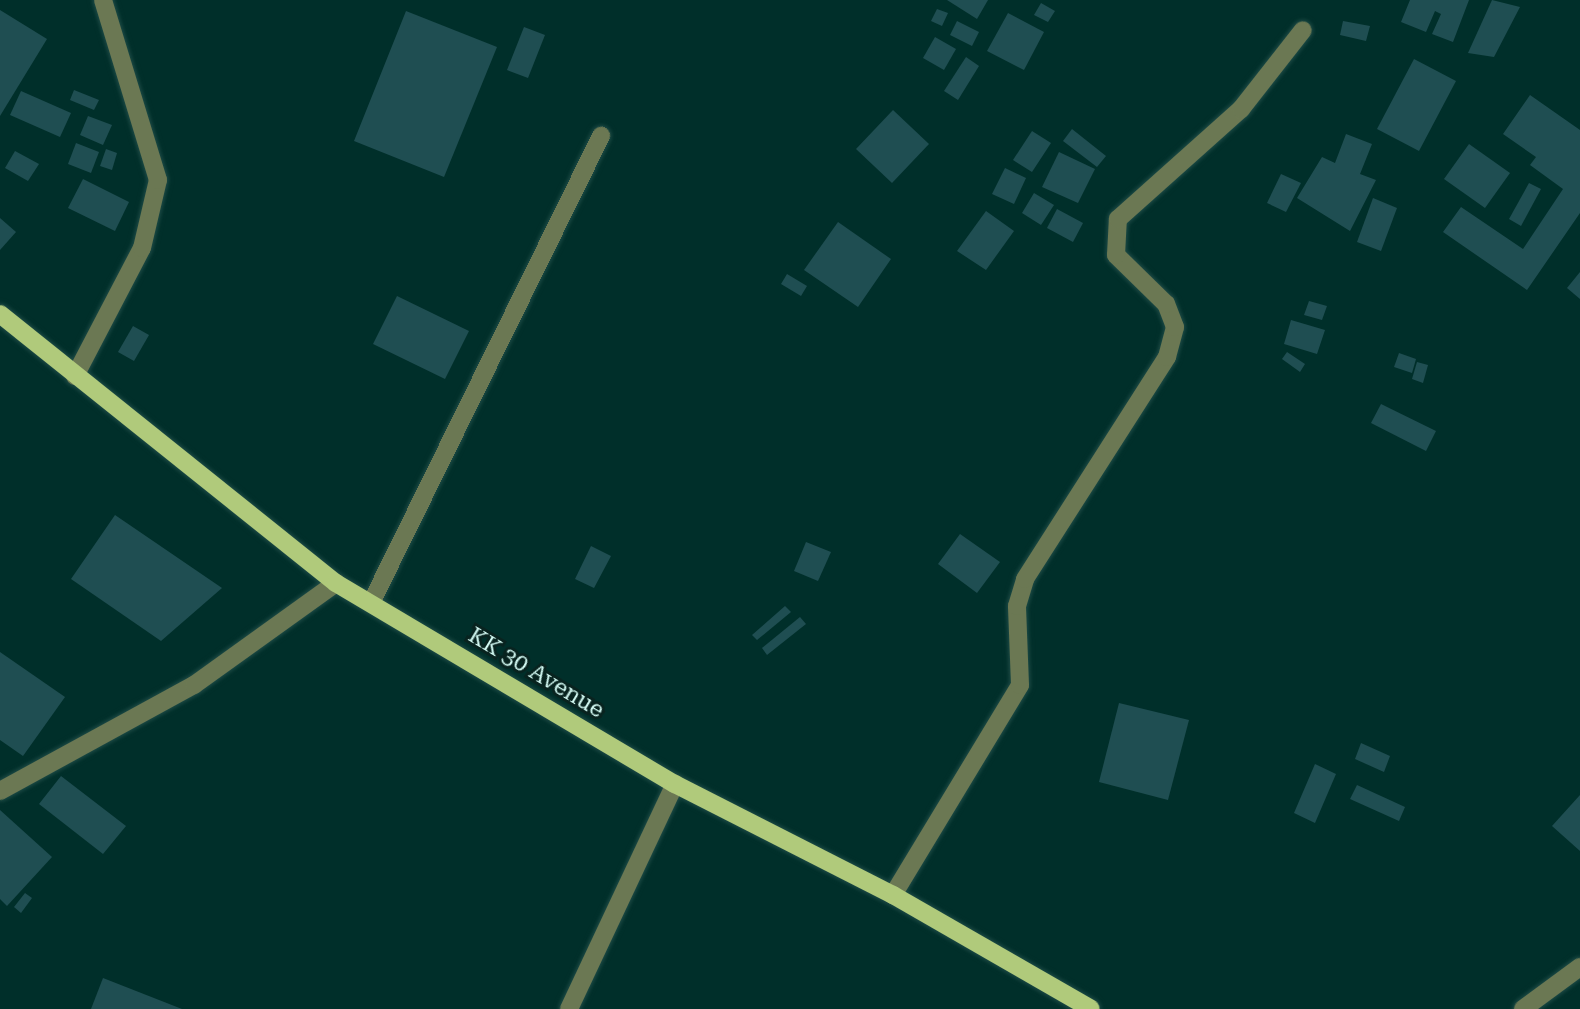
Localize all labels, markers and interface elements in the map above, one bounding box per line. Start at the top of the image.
street label: KK 30 Avenue [463,622,609,724]

